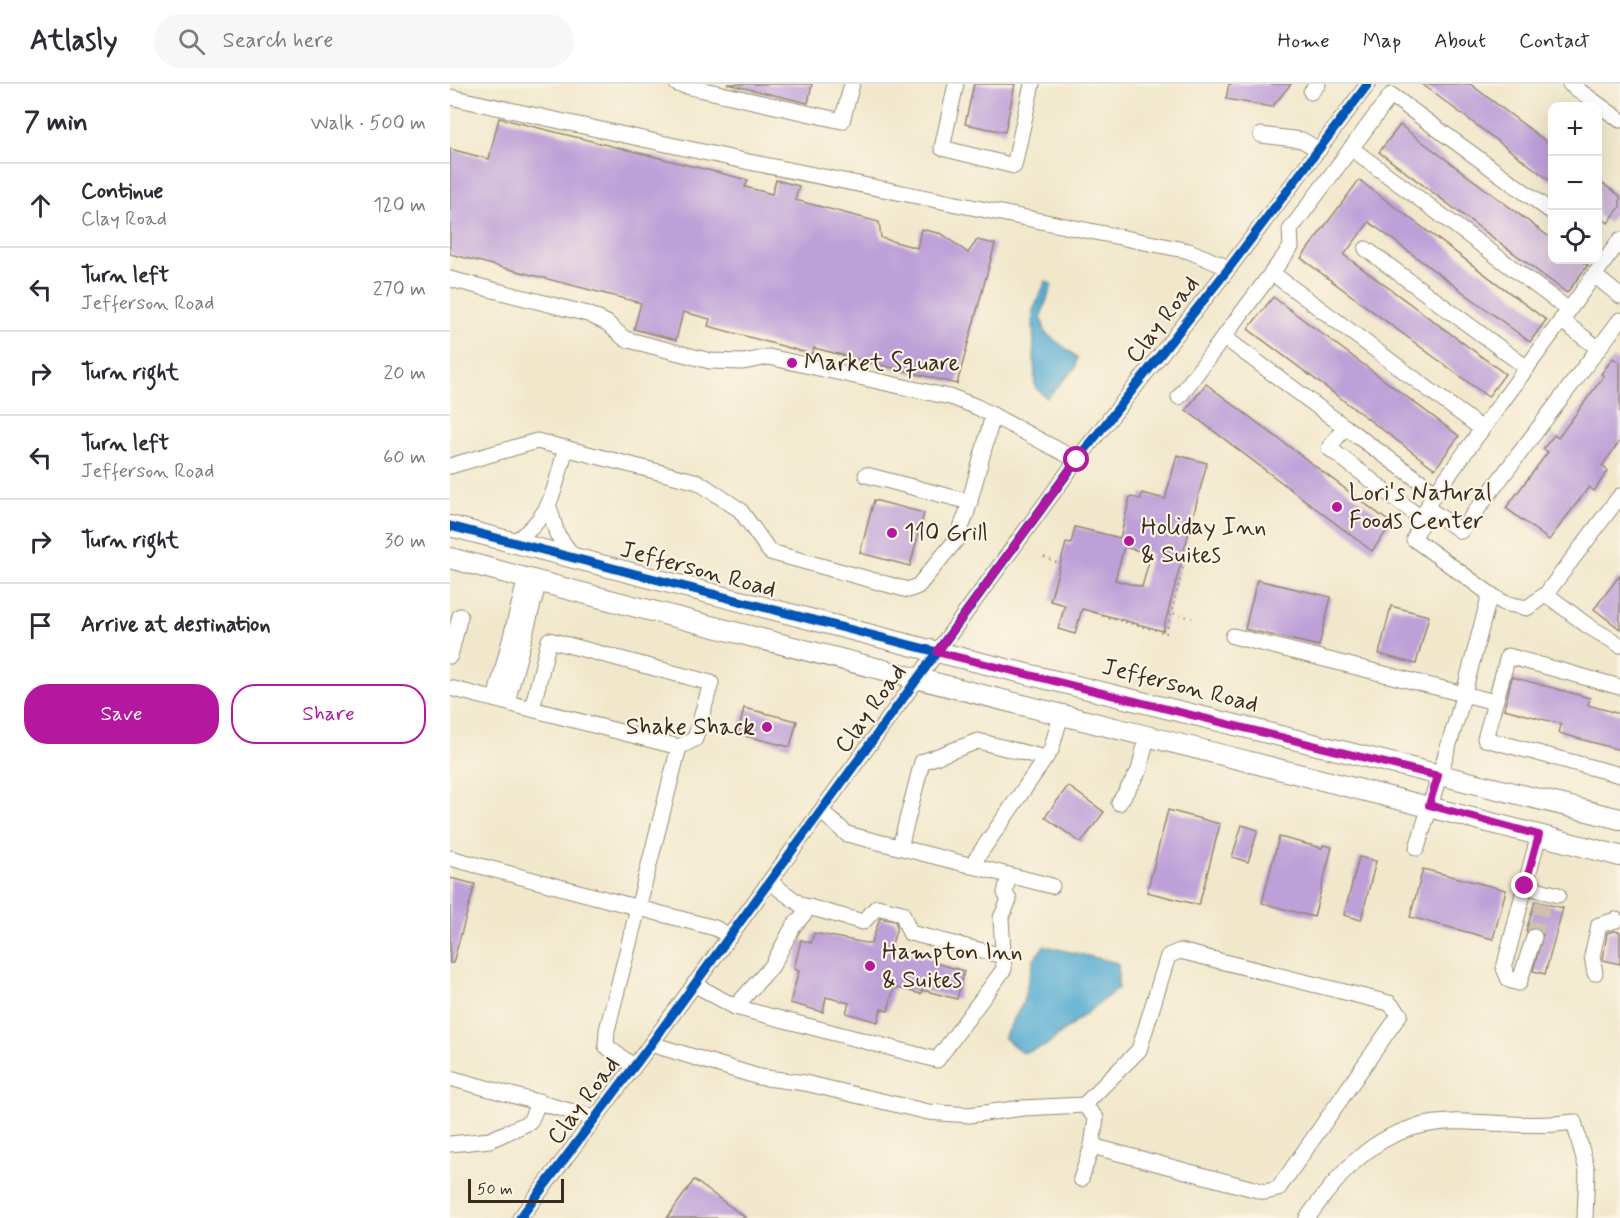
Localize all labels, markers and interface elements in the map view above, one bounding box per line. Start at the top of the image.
search box [154,14,574,68]
text: Atlasly [30,23,118,60]
icon: search [175,25,208,58]
text: Search here [223,27,333,55]
text: Home [1278,27,1330,55]
text: Map [1363,27,1401,55]
text: About [1434,27,1486,55]
text: Contact [1519,27,1590,55]
map controls [1548,102,1602,264]
button: + [1548,102,1602,156]
text: 7 min [24,106,88,140]
text: Walk · 500 m [311,110,426,137]
button: − [1548,156,1602,210]
text: Continue [81,178,163,206]
icon: ahead [24,189,57,222]
text: 120 m [373,192,426,219]
text: Clay Road [81,206,167,233]
button: locate [1548,210,1602,264]
text: Turn left [81,262,169,290]
street label: Clay Road [1119,270,1207,370]
icon: left [24,273,57,306]
text: 270 m [373,276,426,303]
text: Jefferson Road [81,290,214,317]
place label: Market Square [804,348,960,379]
marker: Market Square [785,356,799,370]
icon: right [24,357,57,390]
text: Turn right [81,359,179,387]
text: 20 m [383,360,426,387]
text: Turn left [81,430,169,458]
icon: left [24,441,57,474]
text: 60 m [383,444,426,471]
route start [1063,446,1089,472]
text: Jefferson Road [81,458,214,485]
place label: Lori's Natural Foods Center [1349,478,1492,537]
marker: Lori's Natural Foods Center [1330,500,1344,514]
place label: Holiday Inn & Suites [1141,512,1266,571]
place label: 110 Grill [904,518,988,549]
icon: right [24,525,57,558]
marker: 110 Grill [885,526,899,540]
text: Turn right [81,527,179,555]
text: 30 m [384,528,426,555]
street label: Jefferson Road [617,534,779,606]
marker: Holiday Inn & Suites [1122,534,1136,548]
icon: arrive [24,609,57,642]
text: Arrive at destination [81,611,271,639]
street label: Jefferson Road [1099,652,1261,720]
street label: Clay Road [828,658,914,760]
button: Save [24,684,219,744]
button: Share [231,684,426,744]
place label: Shake Shack [626,712,755,743]
marker: Shake Shack [760,720,774,734]
route end [1511,872,1537,898]
place label: Hampton Inn & Suites [882,937,1022,996]
marker: Hampton Inn & Suites [863,959,877,973]
street label: Clay Road [541,1051,627,1151]
scale bar [468,1176,564,1204]
text: 50 m [477,1179,513,1200]

